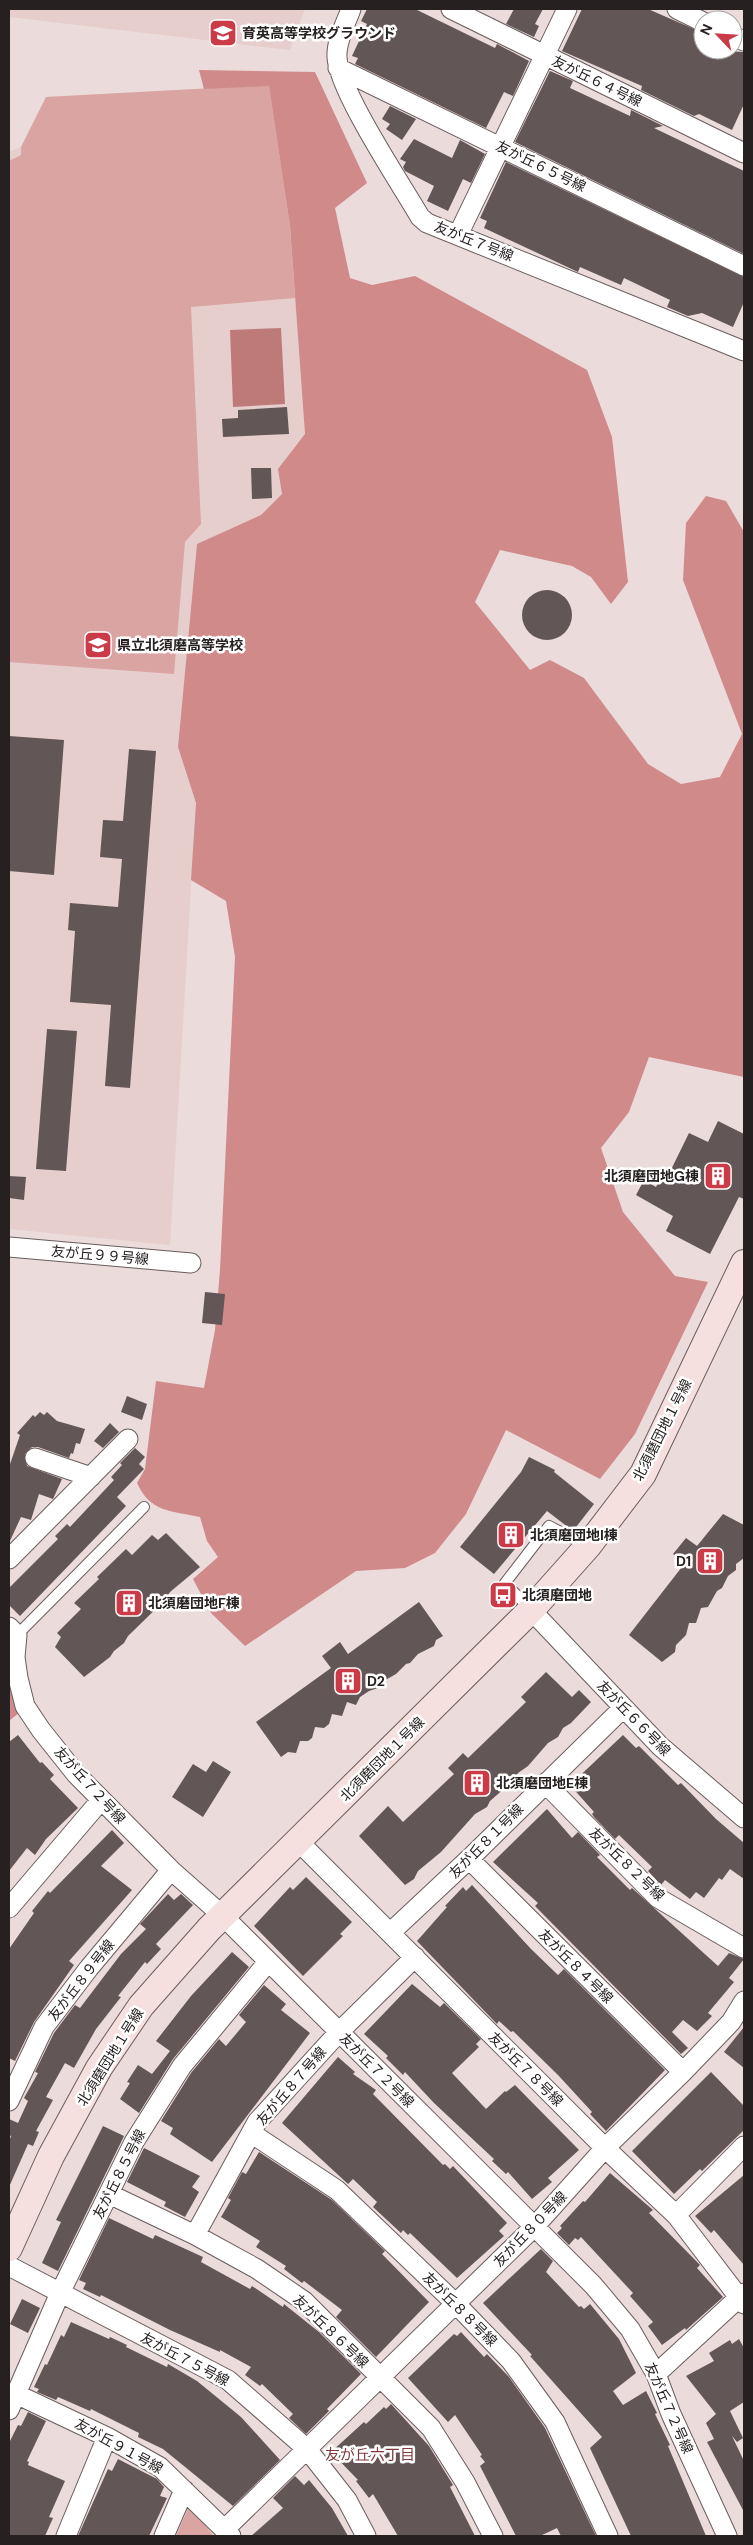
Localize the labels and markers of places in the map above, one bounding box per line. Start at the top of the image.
school or university icon: 育英高等学校グラウンド [208,18,238,48]
place label: 育英高等学校グラウンド [242,24,396,42]
school or university icon: 県立北須磨高等学校 [83,630,113,660]
place label: 県立北須磨高等学校 [117,636,243,654]
building icon: 北須磨団地G棟 [703,1161,733,1191]
place label: 北須磨団地G棟 [604,1167,699,1185]
building icon: 北須磨団地I棟 [496,1520,526,1550]
place label: 北須磨団地I棟 [530,1526,618,1544]
building icon: D1 [695,1546,725,1576]
place label: D1 [676,1552,691,1570]
bus stop icon: 北須磨団地 [488,1580,518,1610]
place label: 北須磨団地 [522,1586,592,1604]
building icon: 北須磨団地F棟 [114,1588,144,1618]
place label: 北須磨団地F棟 [148,1594,240,1612]
building icon: D2 [333,1666,363,1696]
place label: D2 [367,1672,385,1690]
building icon: 北須磨団地E棟 [462,1768,492,1798]
place label: 北須磨団地E棟 [496,1774,588,1792]

